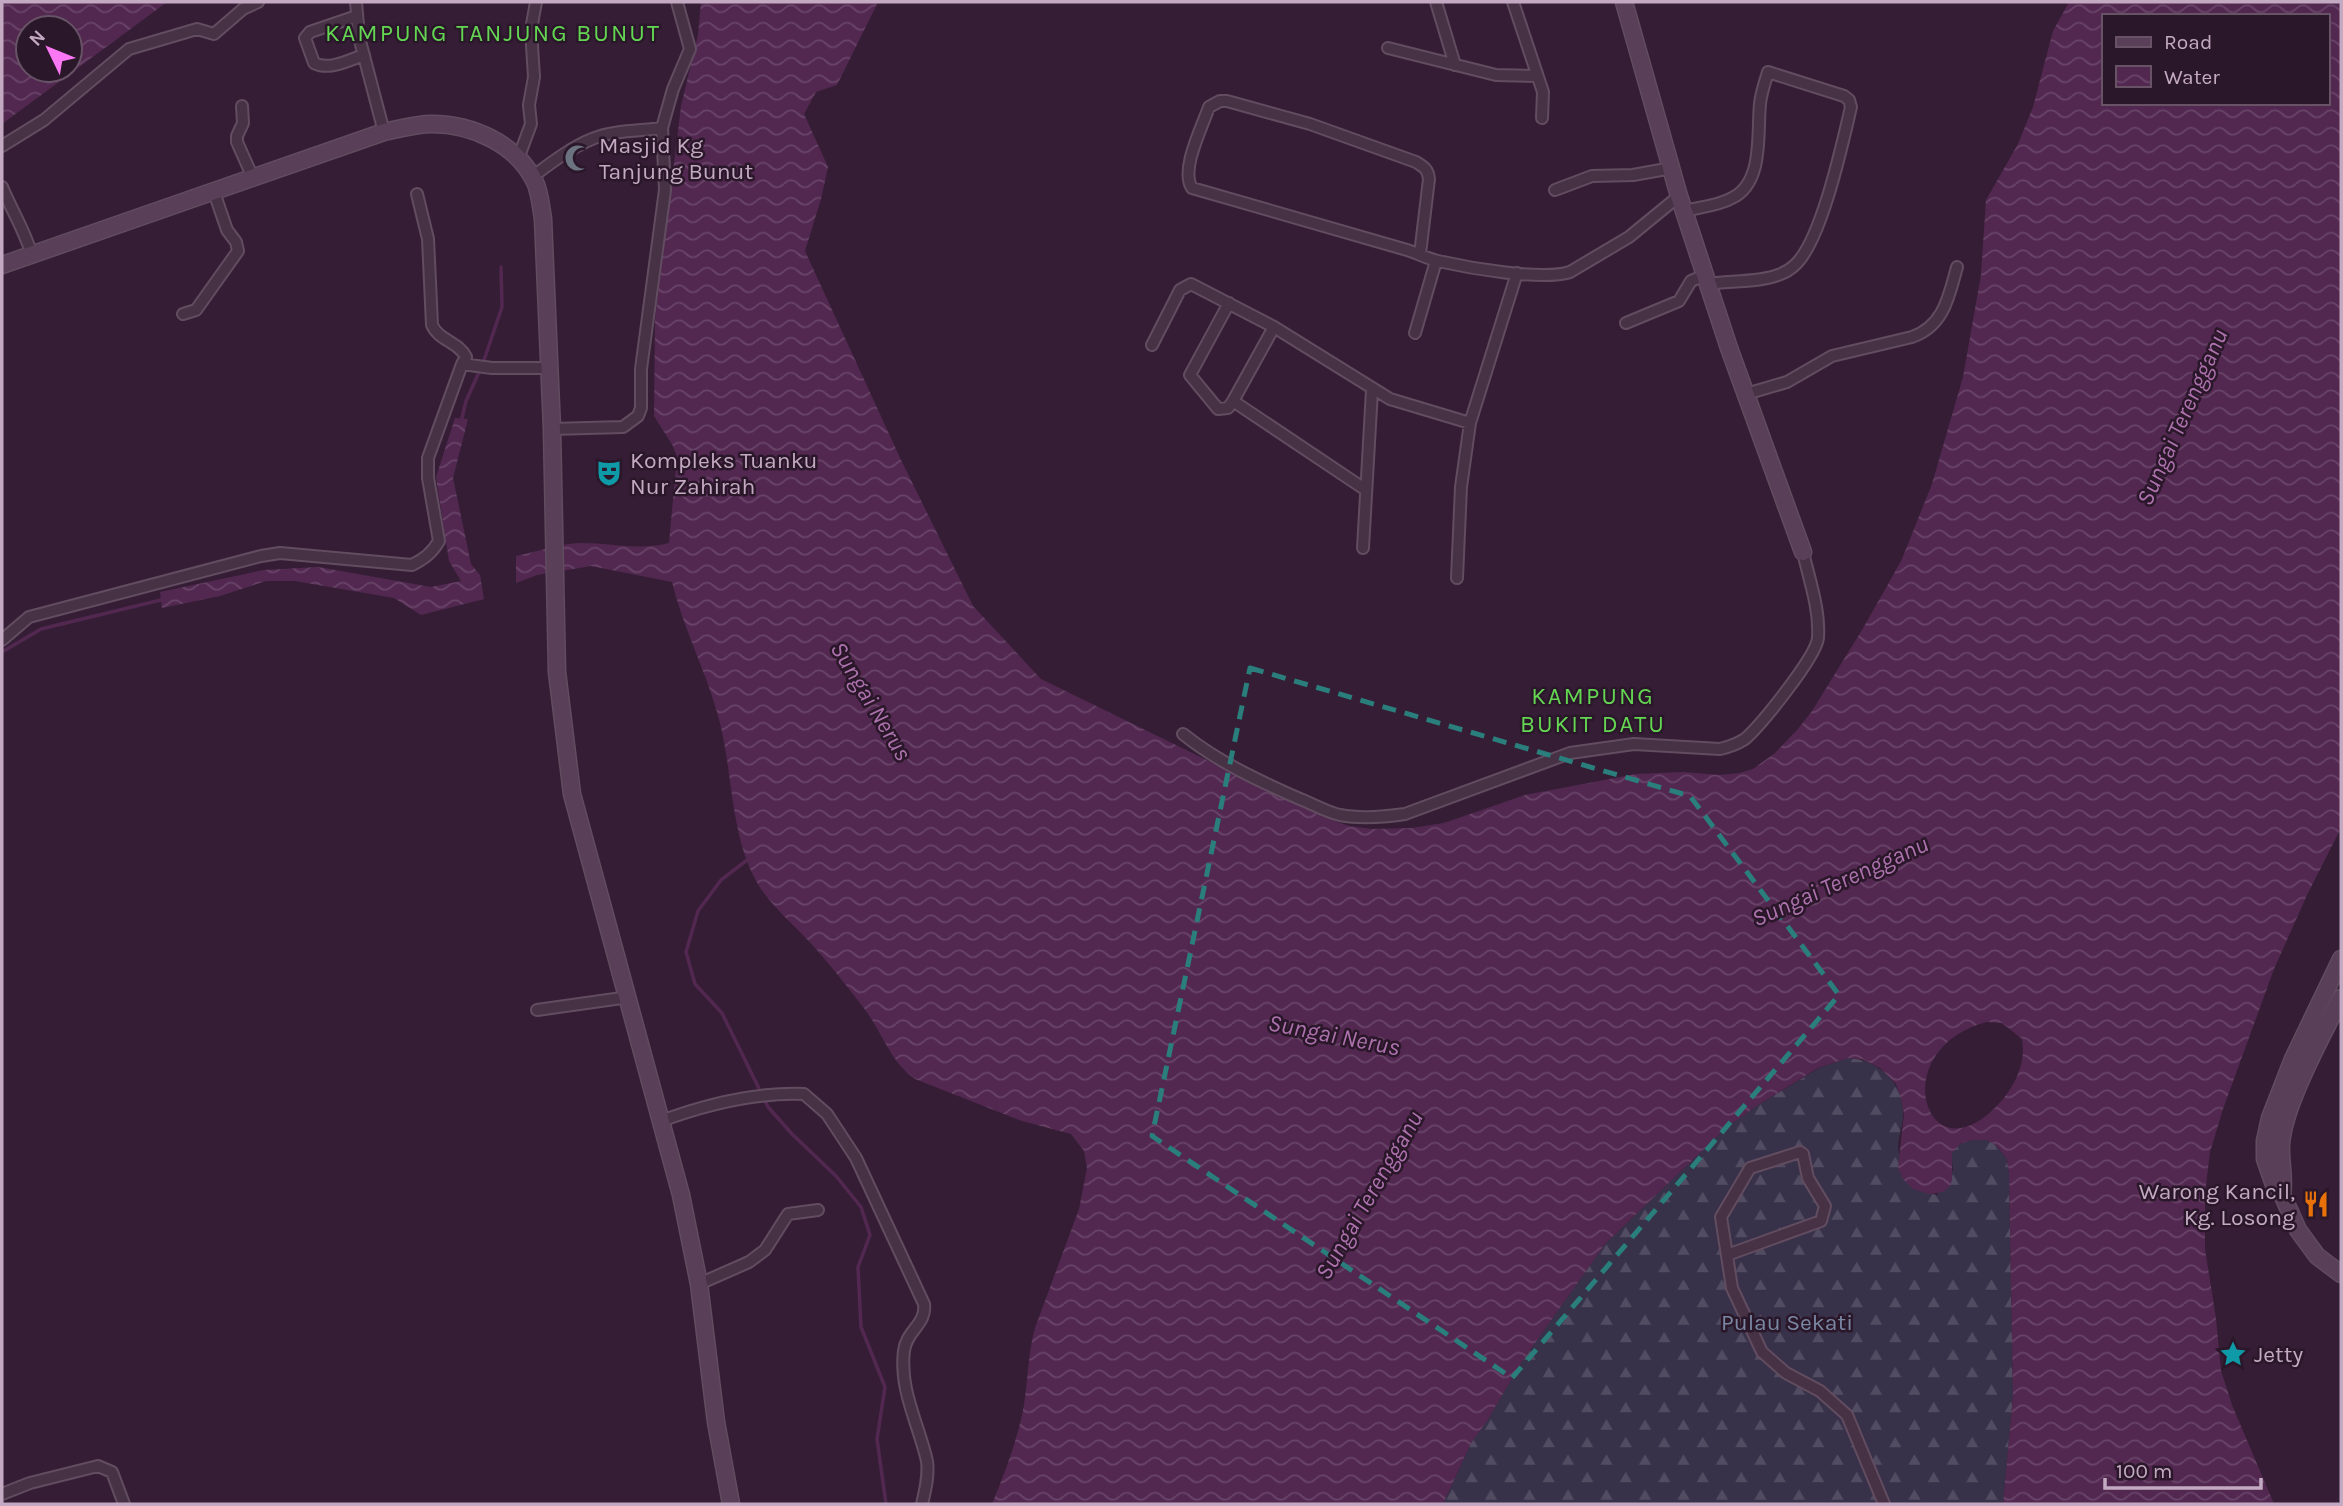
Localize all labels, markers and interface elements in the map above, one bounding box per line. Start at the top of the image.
north arrow [14,14,84,84]
legend [2102,14,2329,105]
district label: KAMPUNG TANJUNG BUNUT [325,19,661,47]
text: N [25,26,50,51]
text: Road [2164,30,2212,54]
text: Water [2164,65,2220,89]
place label: Masjid Kg Tanjung Bunut [599,132,754,185]
mosque icon: Masjid Kg Tanjung Bunut [563,143,593,173]
water label: Sungai Terengganu [2131,324,2233,510]
place label: Kompleks Tuanku Nur Zahirah [630,447,818,500]
theatre icon: Kompleks Tuanku Nur Zahirah [594,458,624,488]
water label: Sungai Nerus [825,637,917,765]
district label: KAMPUNG BUKIT DATU [1520,682,1666,738]
water label: Sungai Terengganu [1747,830,1933,932]
water label: Sungai Nerus [1266,1009,1402,1061]
water label: Sungai Terengganu [1309,1106,1429,1284]
place label: Warong Kancil, Kg. Losong [2139,1178,2295,1231]
restaurant icon: Warong Kancil, Kg. Losong [2301,1189,2331,1219]
park label: Pulau Sekati [1721,1309,1853,1336]
place icon: Jetty [2218,1339,2248,1369]
place label: Jetty [2254,1341,2303,1368]
scale bar [2105,1446,2261,1490]
text: 100 m [2116,1459,2173,1483]

